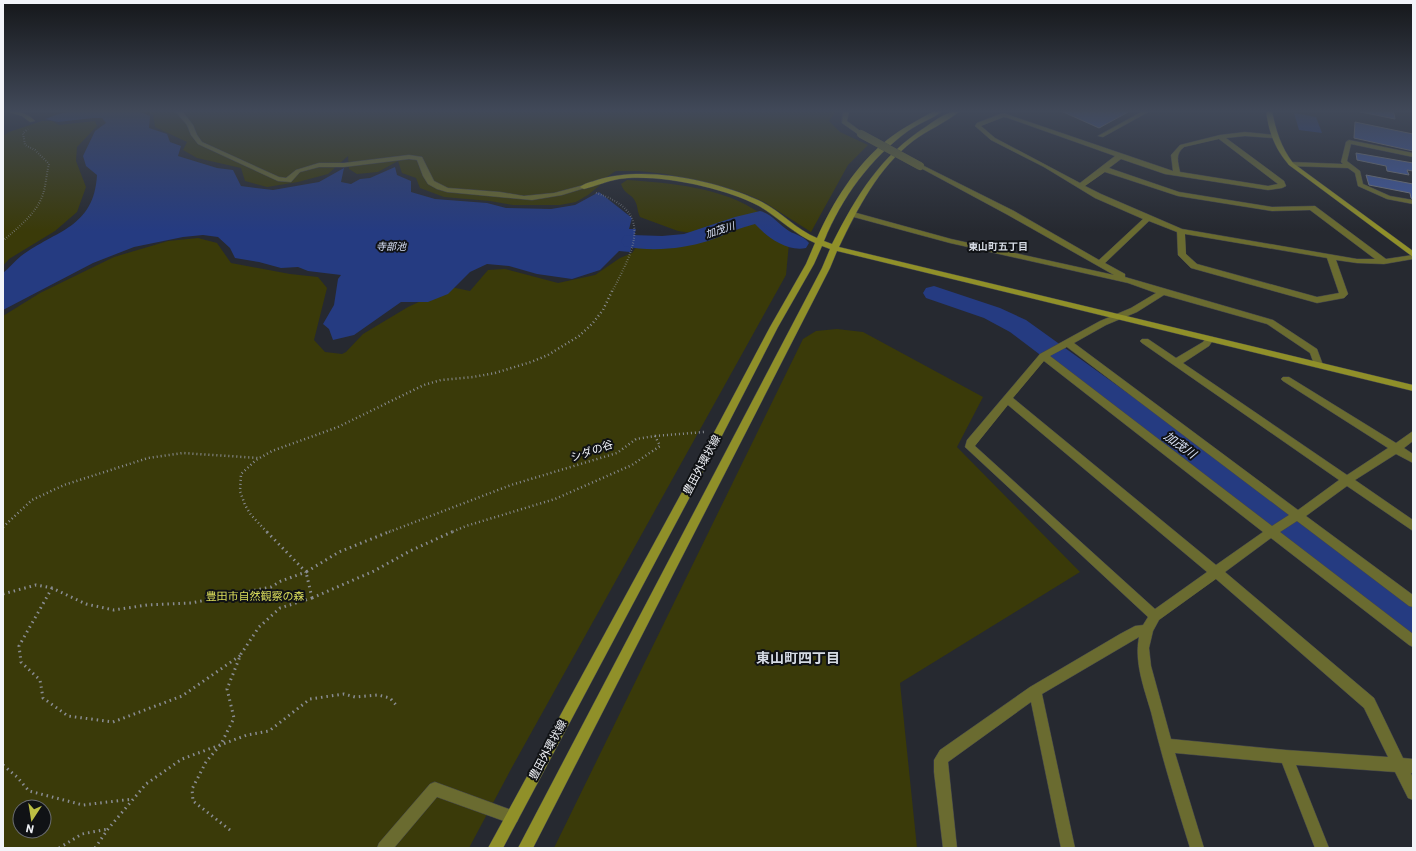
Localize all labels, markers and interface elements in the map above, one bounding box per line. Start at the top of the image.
water label: 加茂川 [704,220,737,240]
water label: 寺部池 [376,241,407,252]
district label: 東山町五丁目 [968,241,1028,252]
water label: 加茂川 [1161,429,1200,462]
street label: 豊田外環状線 [681,433,723,497]
street label: シダの谷 [569,438,615,464]
park label: 豊田市自然観察の森 [206,590,305,603]
district label: 東山町四丁目 [756,650,840,666]
street label: 豊田外環状線 [527,718,569,782]
north arrow [12,799,52,839]
text: N [25,821,35,835]

